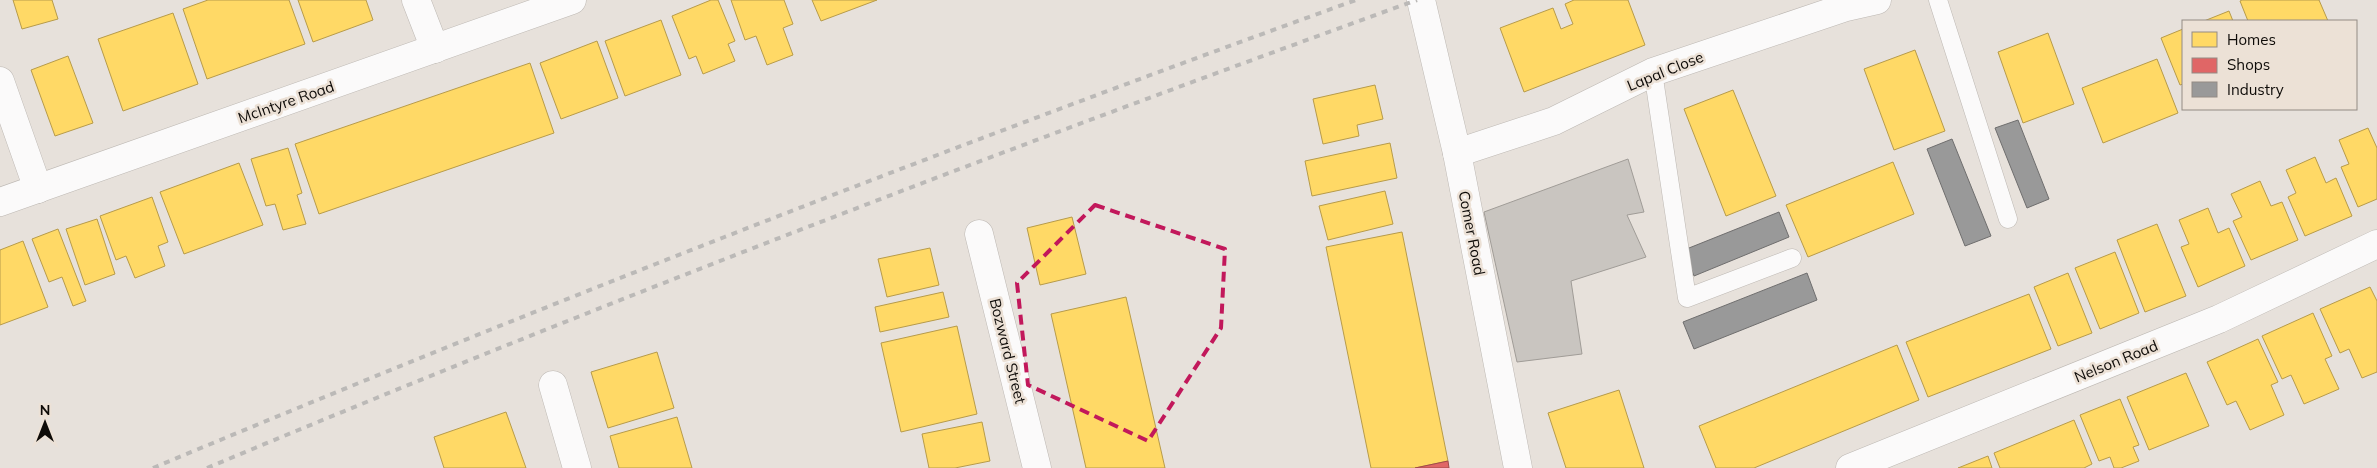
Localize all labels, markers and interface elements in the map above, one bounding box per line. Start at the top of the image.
legend [2182,20,2357,110]
text: Homes [2227,30,2276,49]
street label: Lapal Close [1624,47,1706,95]
text: Shops [2227,55,2270,74]
street label: McIntyre Road [235,77,337,127]
text: Industry [2227,80,2284,99]
street label: Comer Road [1454,189,1490,277]
street label: Bozward Street [986,296,1030,406]
street label: Nelson Road [2071,336,2161,386]
north arrow [20,398,70,448]
text: N [40,401,50,419]

